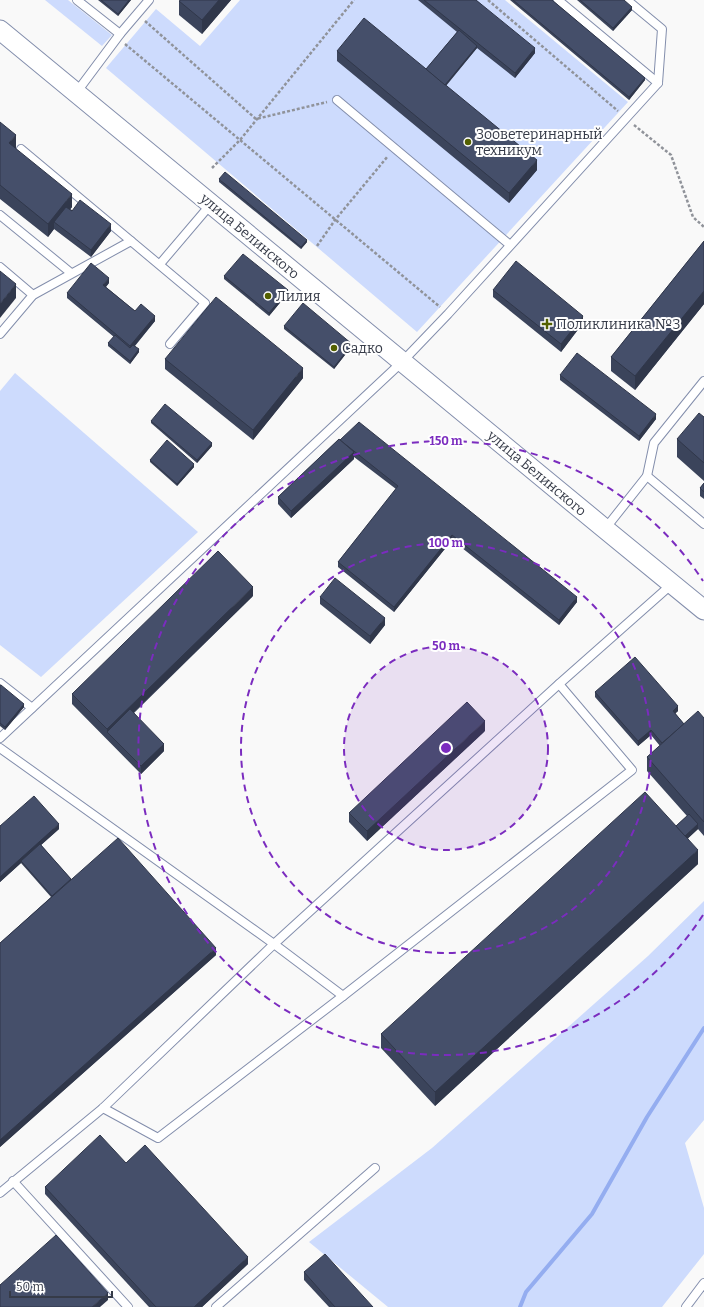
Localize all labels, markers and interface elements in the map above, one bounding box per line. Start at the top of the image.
place label: Зооветеринарный техникум [476,126,603,159]
marker: Зооветеринарный техникум [463,137,473,147]
street label: улица Белинского [196,189,303,283]
place label: Лилия [276,288,321,305]
marker: Лилия [263,291,273,301]
place label: Поликлиника №3 [556,316,680,333]
marker: Поликлиника №3 [541,318,553,330]
place label: Садко [342,340,383,357]
marker: Садко [329,343,339,353]
street label: улица Белинского [483,426,590,520]
text: 150 m [430,434,463,448]
text: 100 m [429,536,464,550]
text: 50 m [432,639,460,653]
centre of rings [439,741,453,755]
scale bar [10,1273,112,1299]
text: 50 m [16,1280,45,1294]

